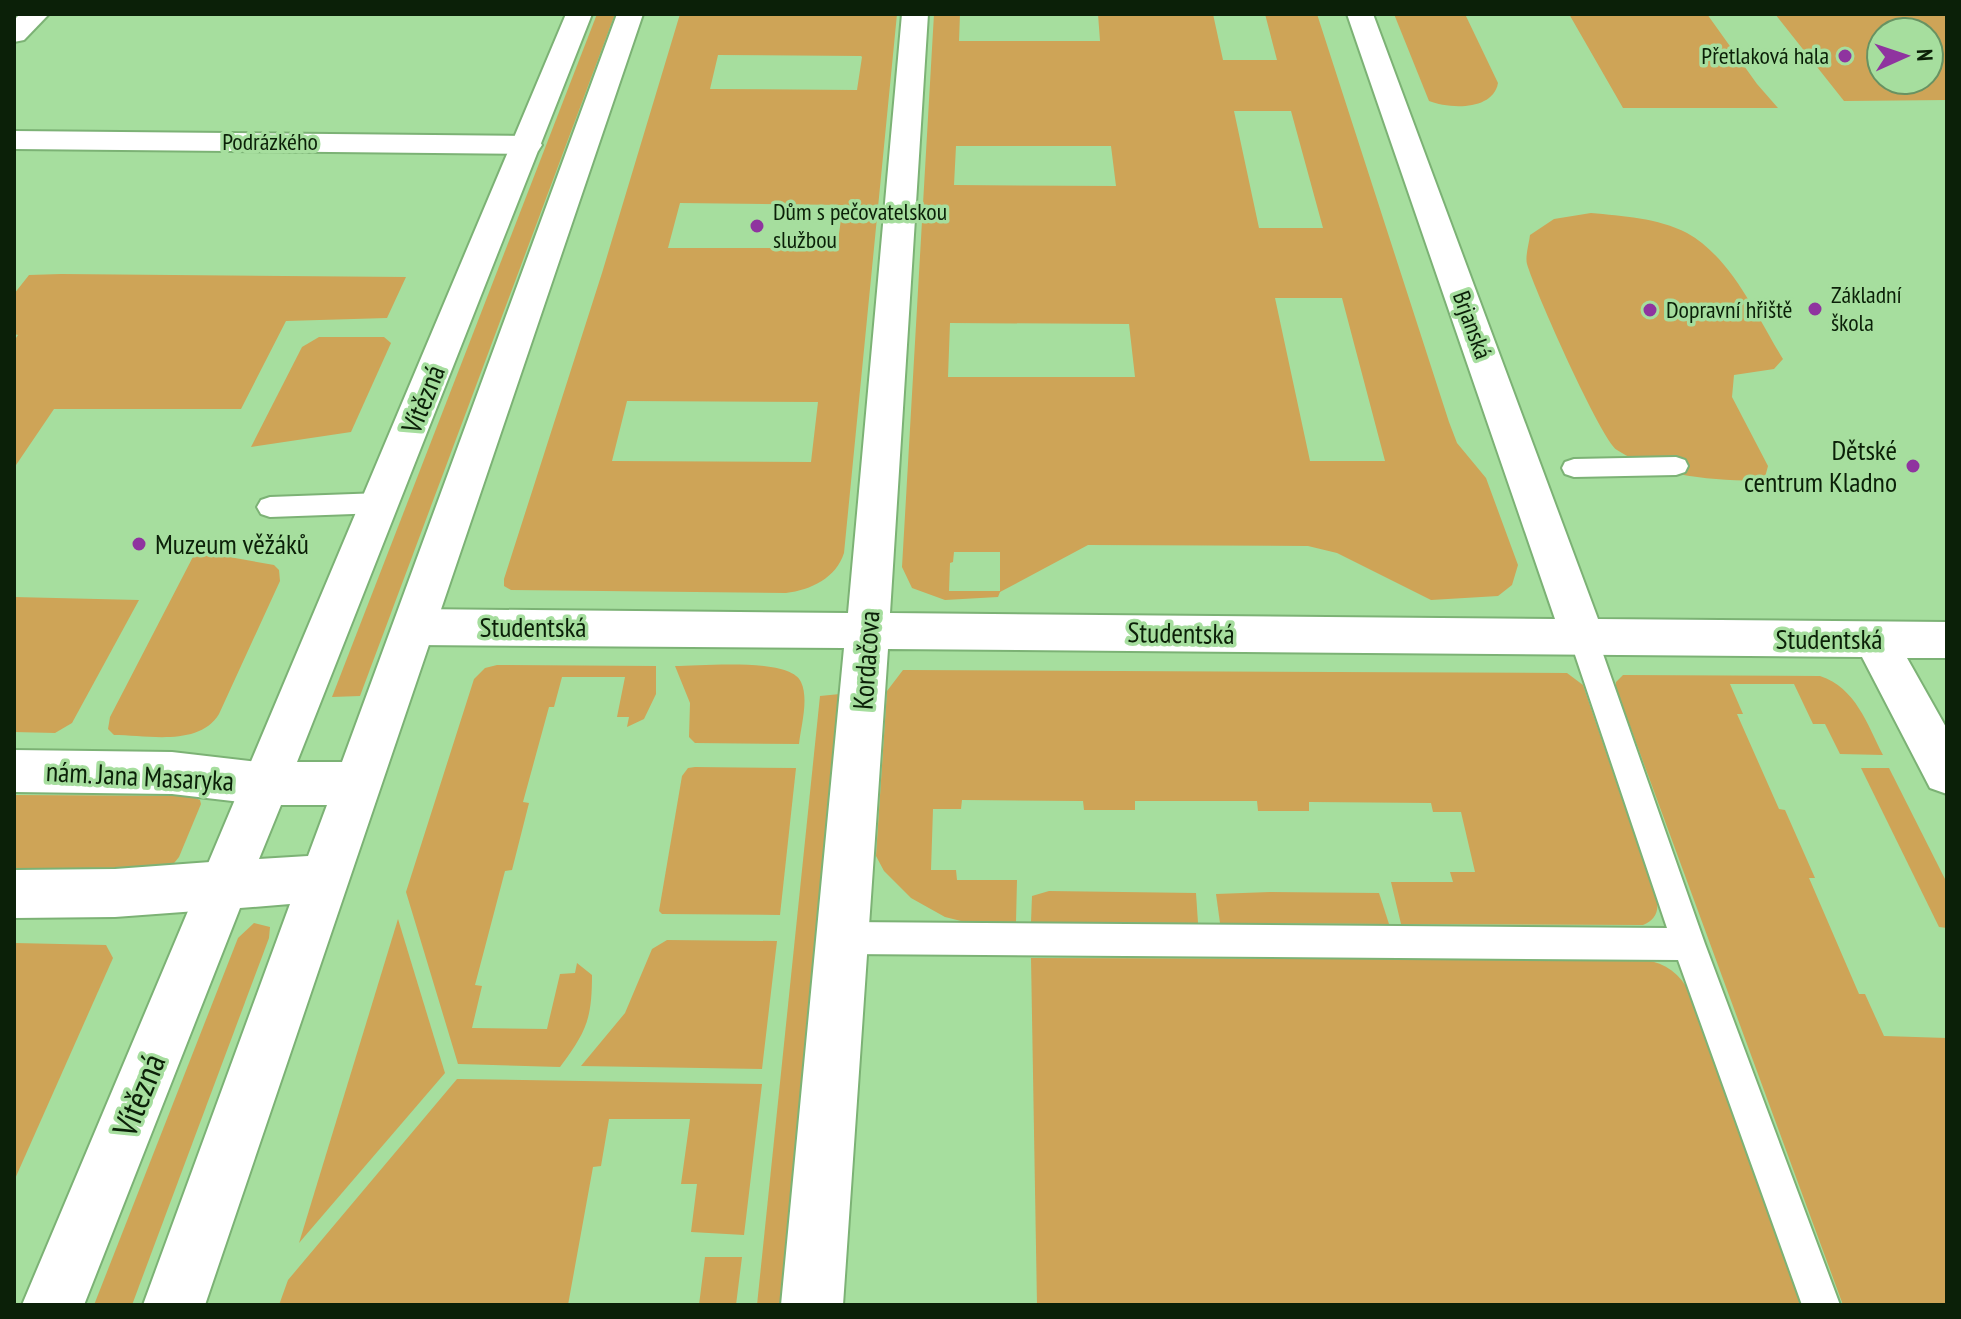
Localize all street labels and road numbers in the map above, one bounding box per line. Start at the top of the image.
street label: Podrázkého [222,126,318,157]
street label: Brjanská [1446,287,1499,363]
street label: Vítězná [392,359,453,439]
street label: Studentská [479,608,587,645]
street label: Kordačova [844,609,887,711]
street label: Studentská [1127,613,1235,652]
street label: Studentská [1775,620,1883,657]
street label: nám. Jana Masaryka [45,752,235,799]
street label: Vítězná [101,1047,174,1143]

